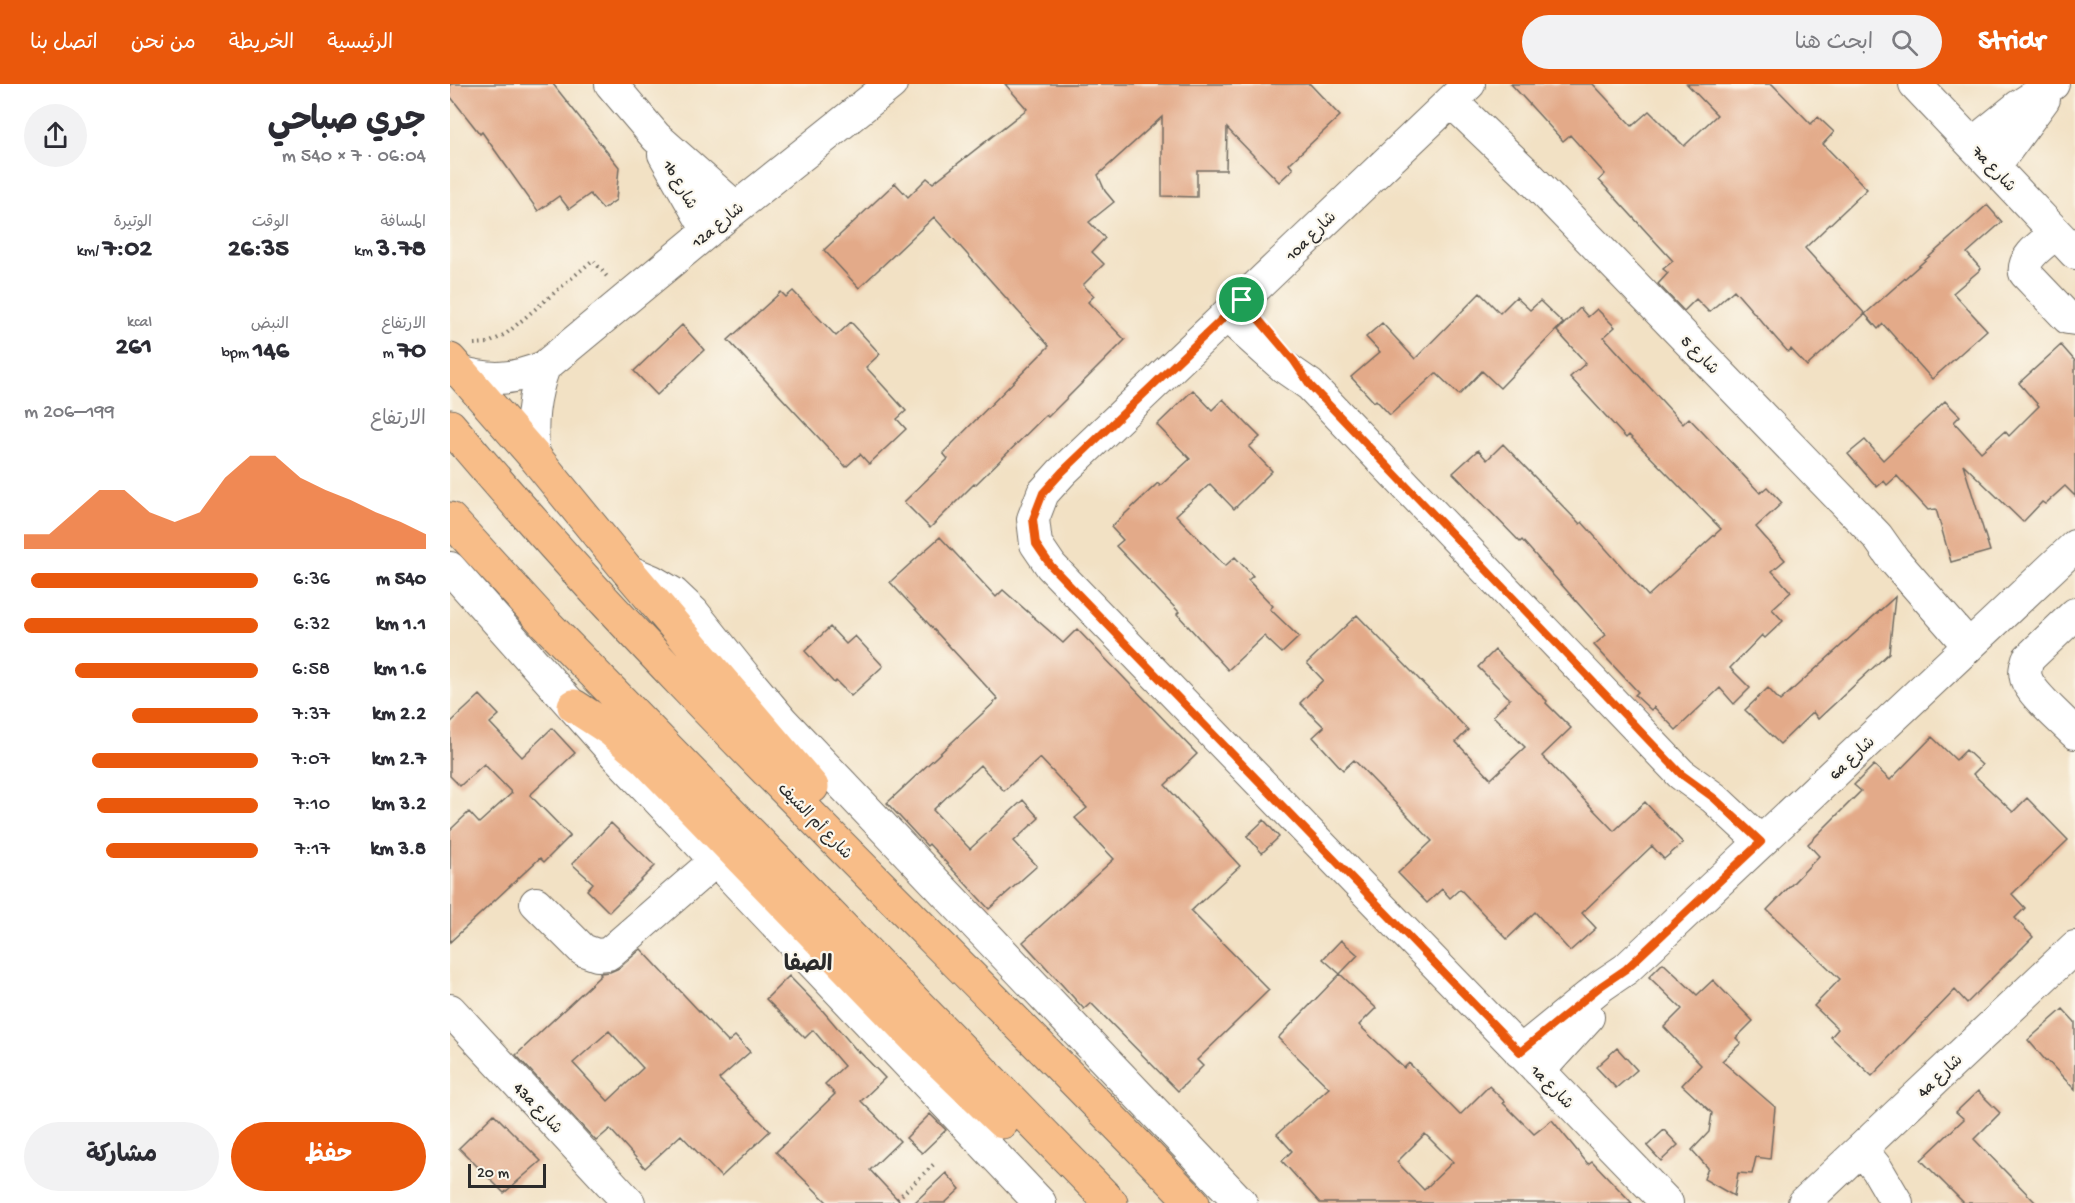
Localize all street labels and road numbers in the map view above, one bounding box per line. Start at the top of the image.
street label: 7a شارع [1966,143,2018,197]
street label: 1b شارع [656,157,700,214]
street label: 12a شارع [689,200,749,254]
street label: 10a شارع [1283,209,1342,267]
street label: شارع 5 [1675,333,1722,380]
street label: 6a شارع [1827,734,1880,785]
street label: شارع أم الشيف [772,779,856,865]
street label: 4a شارع [1915,1052,1968,1103]
street label: 1a شارع [1524,1062,1576,1114]
street label: 43a شارع [508,1080,565,1139]

